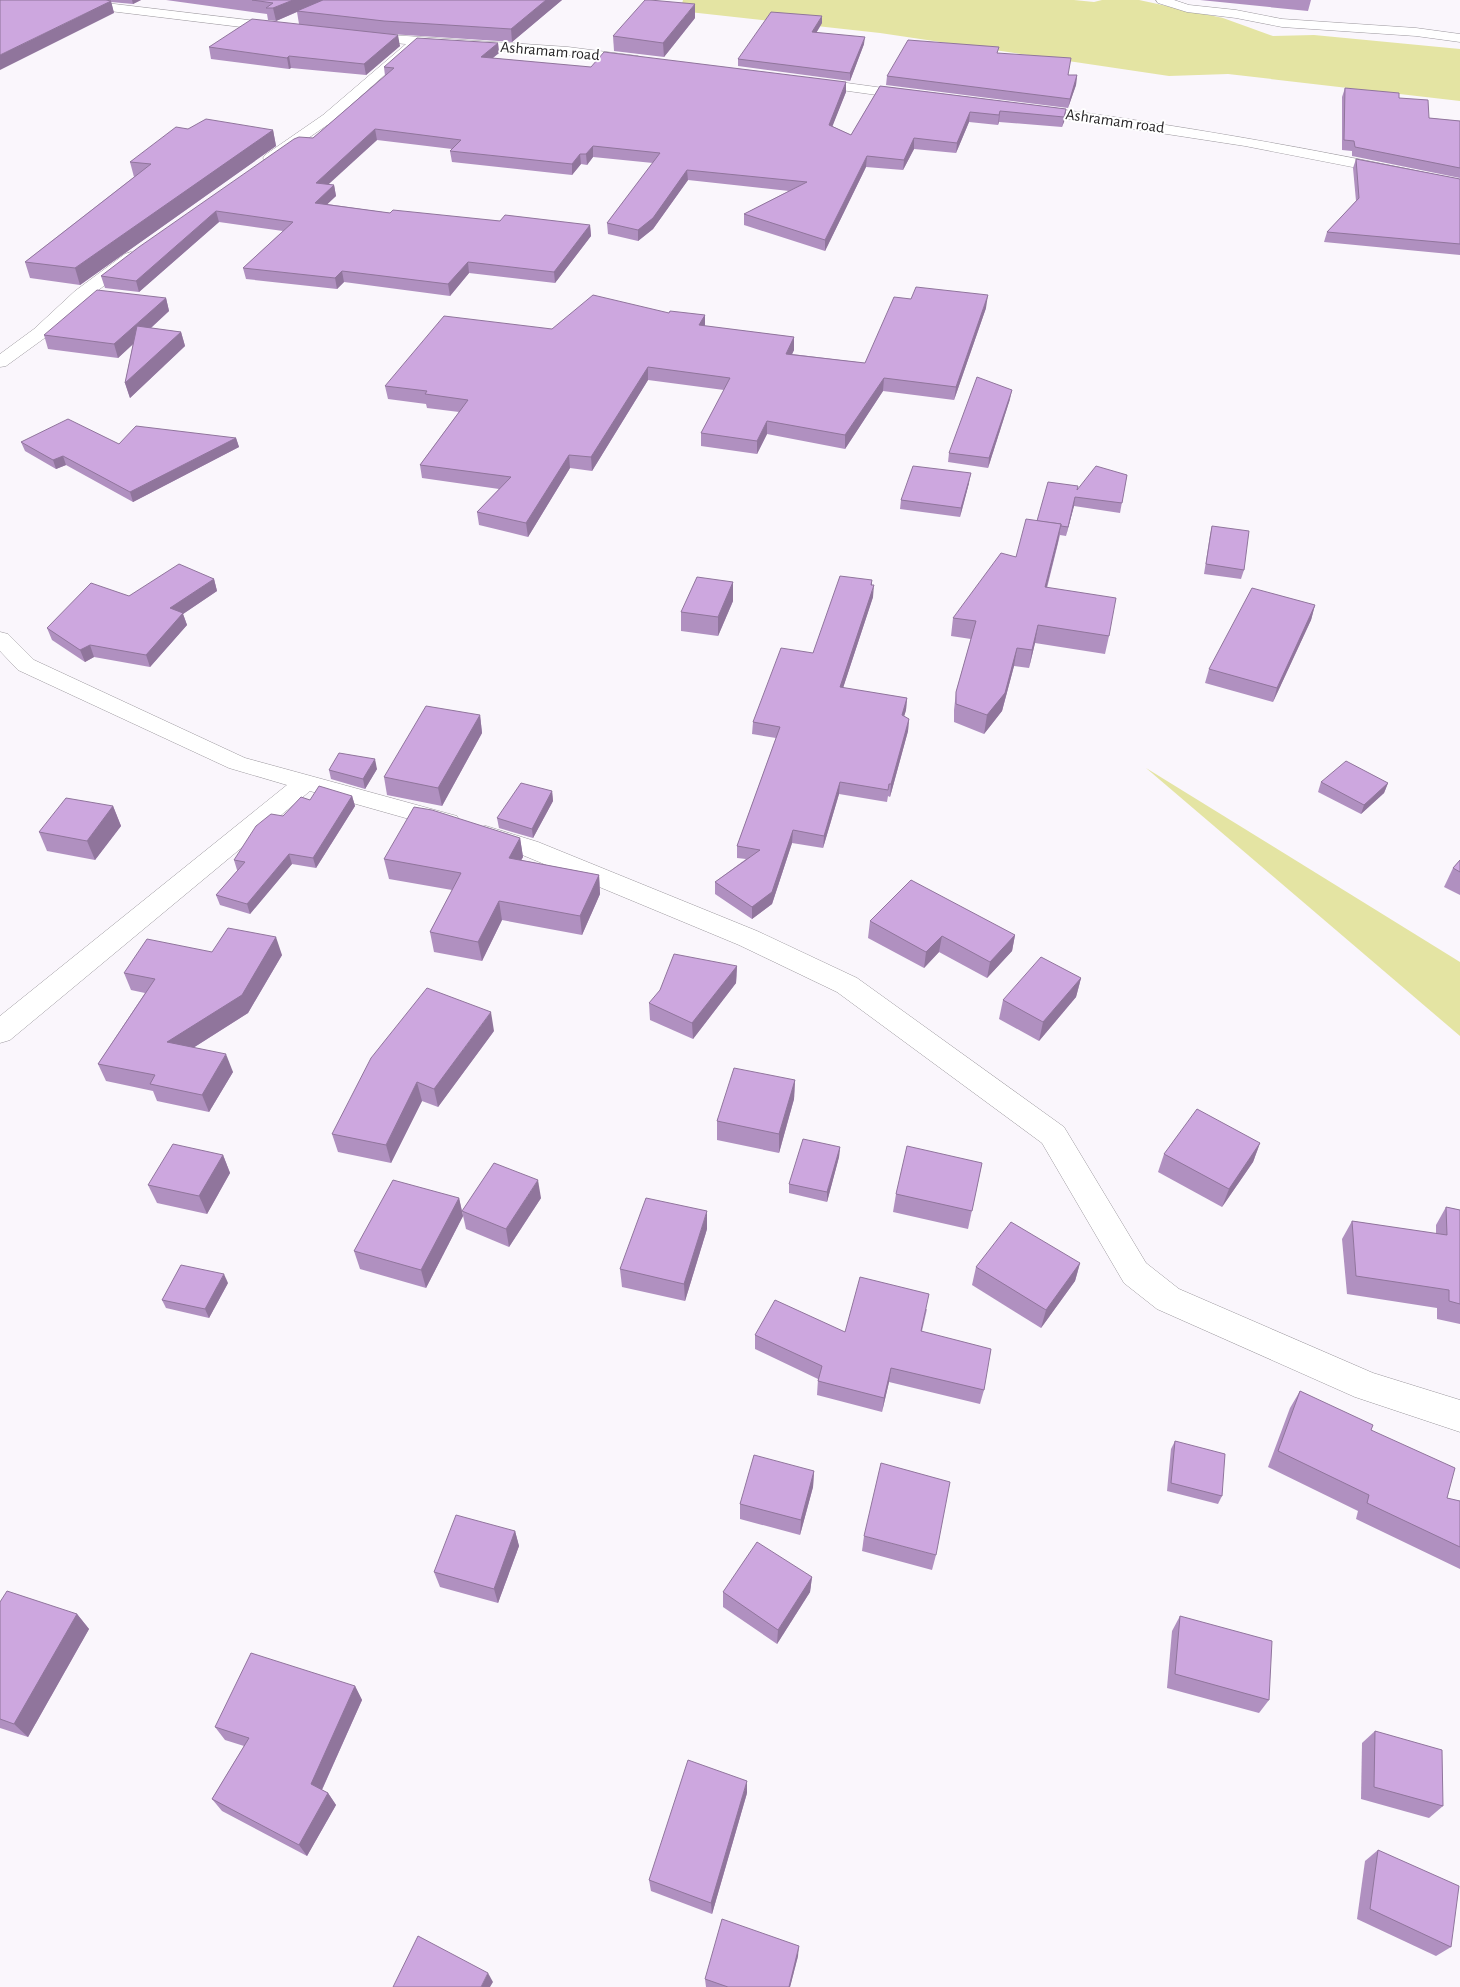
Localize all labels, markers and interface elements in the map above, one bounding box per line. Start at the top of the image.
street label: Ashramam road [500,39,600,63]
street label: Ashramam road [1065,106,1165,136]

